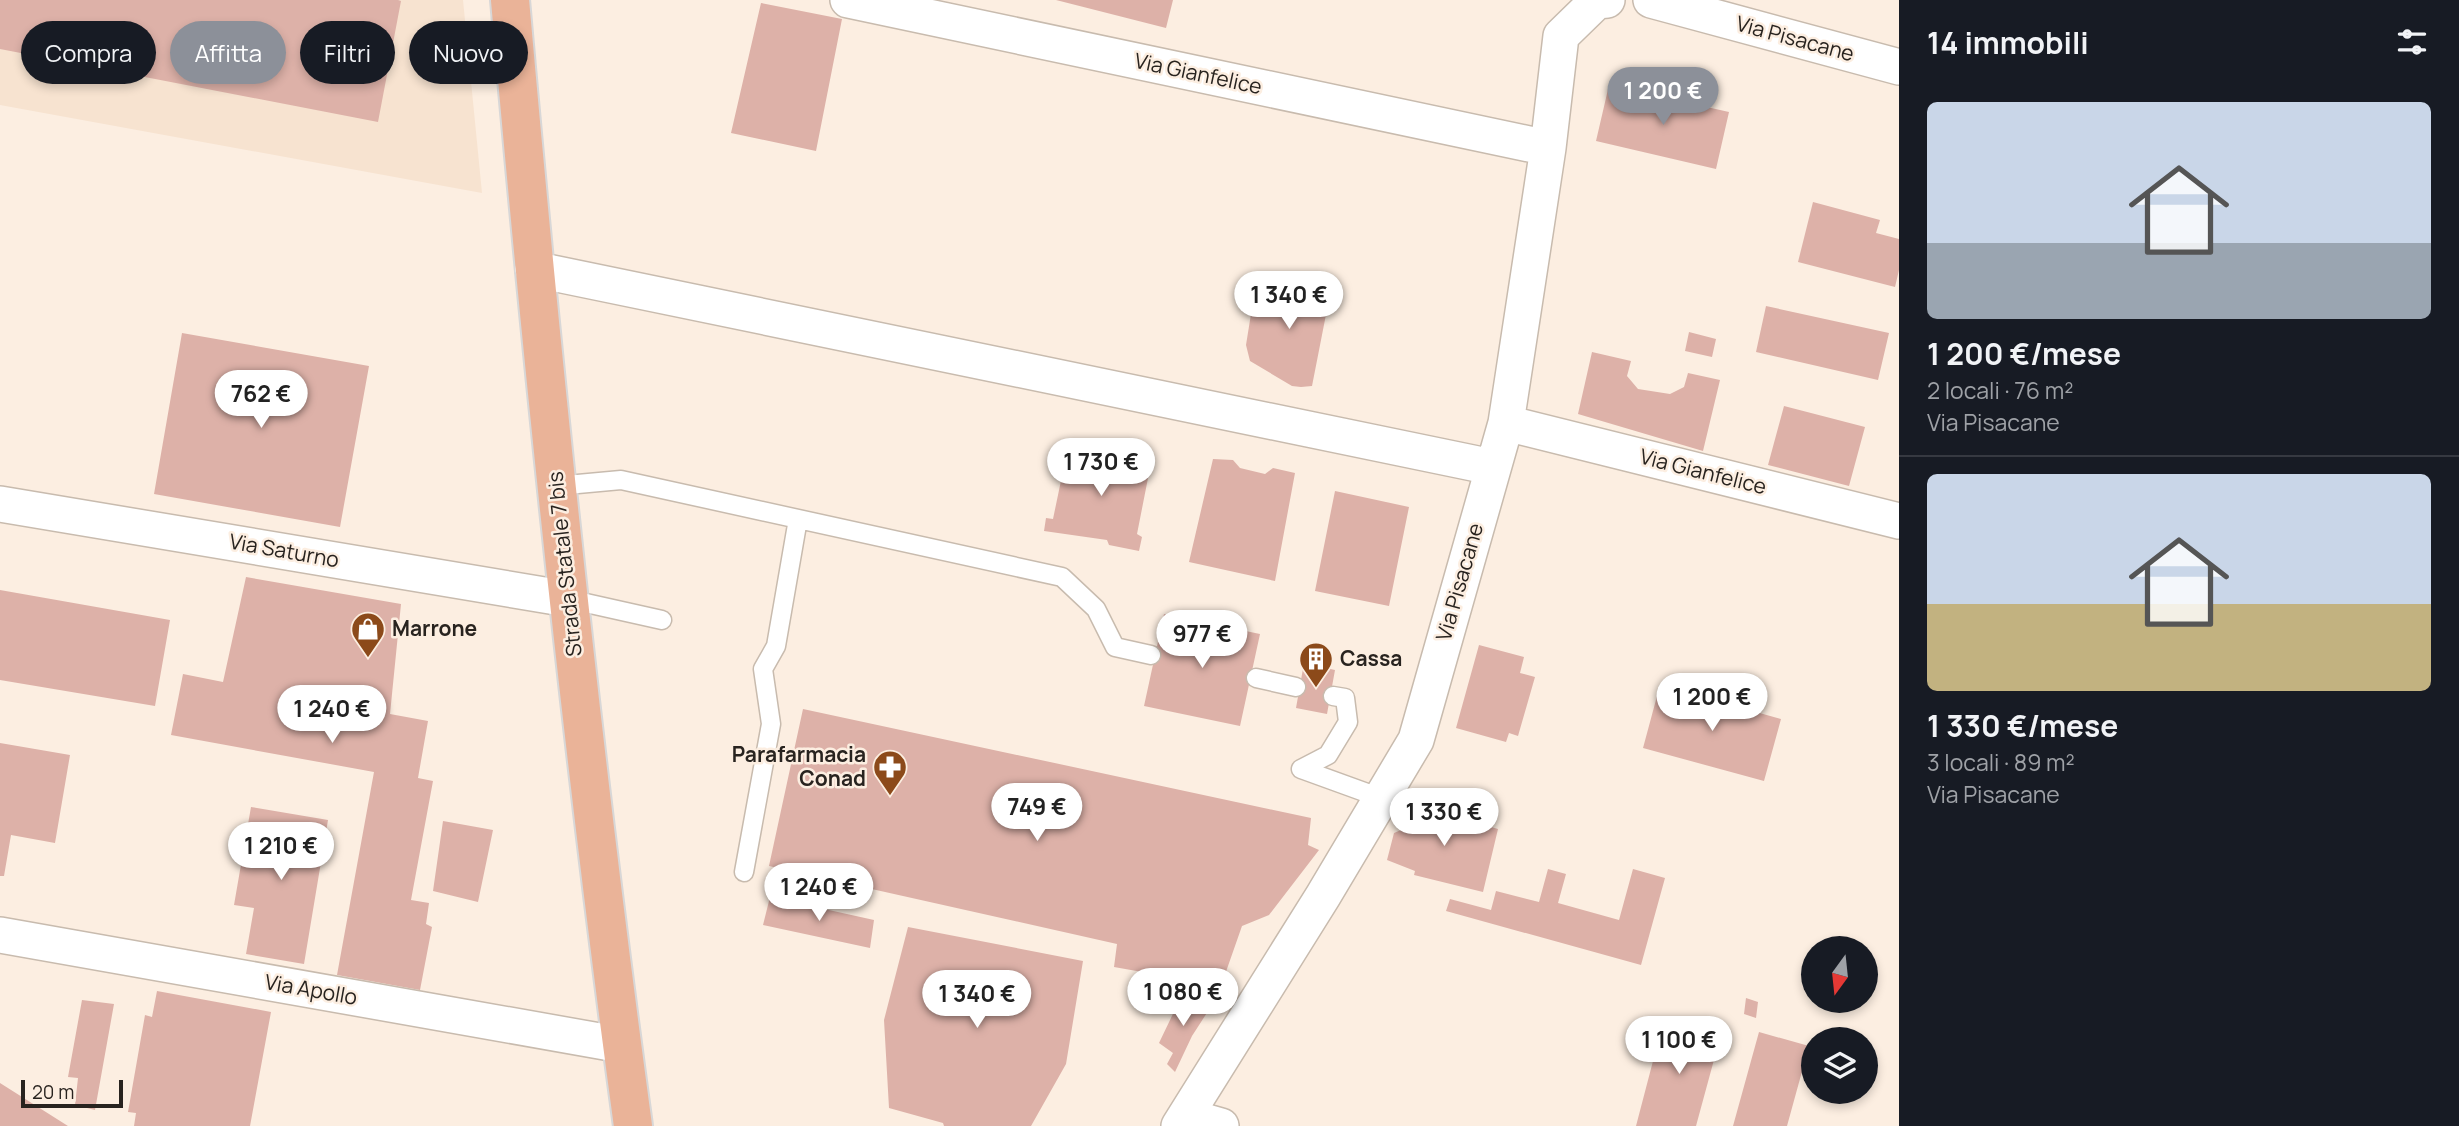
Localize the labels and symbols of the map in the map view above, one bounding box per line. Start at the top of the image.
street label: Via Pisacane [1733,9,1857,67]
street label: Via Gianfelice [1132,46,1264,100]
pin: 1 200 € [1598,68,1728,127]
pin: 1 340 € [1224,272,1354,331]
pin: 762 € [212,370,310,430]
pin: 1 730 € [1036,438,1166,498]
street label: Via Gianfelice [1637,442,1769,500]
street label: Strada Statale 7 bis [540,470,588,658]
street label: Via Pisacane [1429,520,1489,644]
street label: Via Saturno [227,527,341,573]
shop icon: Marrone [349,610,387,659]
pin: 977 € [1153,610,1251,670]
place label: Marrone [392,614,477,642]
building icon: Cassa [1297,640,1335,689]
place label: Cassa [1340,644,1402,672]
pin: 1 200 € [1647,674,1777,733]
pin: 1 240 € [267,686,397,745]
place label: Parafarmacia Conad [732,740,866,792]
pharmacy icon: Parafarmacia Conad [871,748,909,797]
pin: 749 € [988,784,1086,843]
pin: 1 330 € [1379,788,1509,848]
pin: 1 210 € [216,822,346,882]
pin: 1 240 € [754,864,884,923]
north arrow [1801,936,1878,1013]
street label: Via Apollo [263,967,360,1011]
pin: 1 080 € [1118,968,1248,1028]
pin: 1 340 € [912,970,1042,1030]
pin: 1 100 € [1614,1016,1744,1076]
scale bar [21,1077,122,1109]

